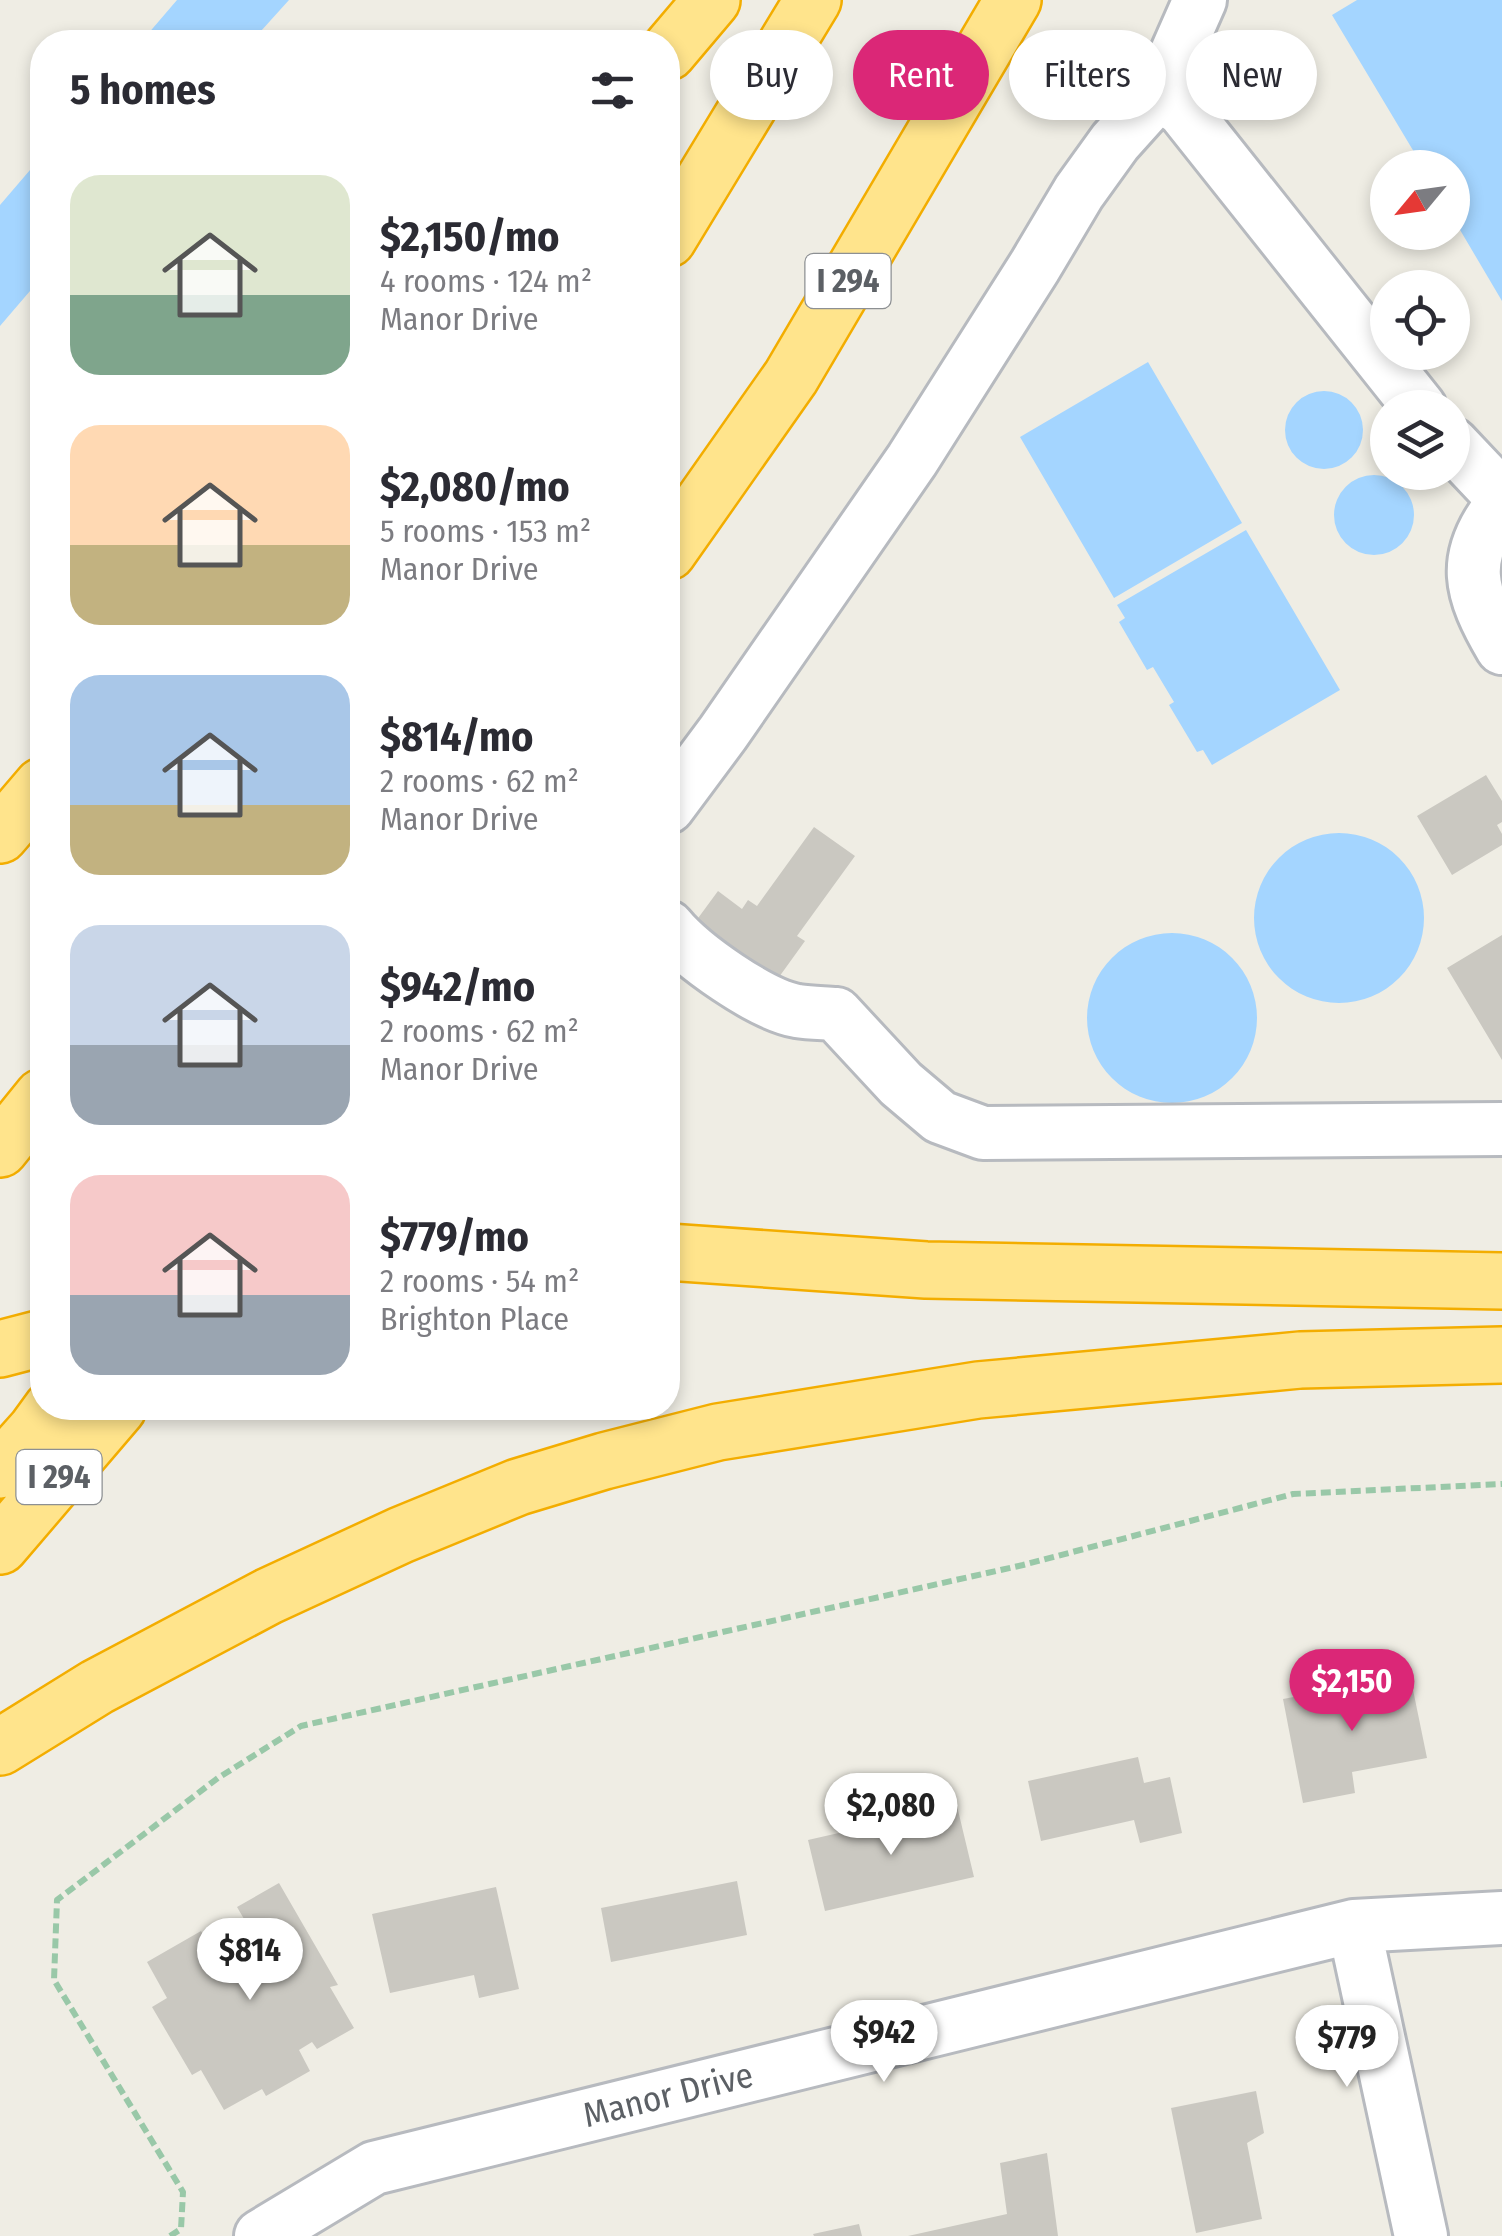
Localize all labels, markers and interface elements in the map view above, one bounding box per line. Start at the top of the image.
chip: Buy [710,30,833,120]
chip: Rent [853,30,989,120]
chip: Filters [1009,30,1166,120]
chip: New [1186,30,1317,120]
icon: filters [585,63,640,118]
text: 5 homes [70,65,216,115]
north arrow [1370,150,1470,250]
map controls [1370,150,1470,490]
text: $2,150/mo [380,212,559,262]
icon: home [150,215,270,335]
road number: I 294 [806,254,890,308]
text: 4 rooms · 124 m² [380,262,592,300]
button: locate [1370,270,1470,370]
text: Manor Drive [380,300,539,338]
button: layers [1370,390,1470,490]
text: $2,080/mo [380,462,570,512]
icon: home [150,465,270,585]
text: 5 rooms · 153 m² [380,512,591,550]
text: Manor Drive [380,550,539,588]
text: $814/mo [380,712,534,762]
icon: home [150,715,270,835]
text: 2 rooms · 62 m² [380,762,579,800]
text: Manor Drive [380,800,539,838]
text: $942/mo [380,962,535,1012]
icon: home [150,965,270,1085]
text: 2 rooms · 62 m² [380,1012,579,1050]
text: Manor Drive [380,1050,539,1088]
text: $779/mo [380,1212,529,1262]
icon: home [150,1215,270,1335]
text: 2 rooms · 54 m² [380,1262,579,1300]
text: Brighton Place [380,1300,569,1338]
road number: I 294 [17,1450,102,1504]
pin: $2,150 [1271,1649,1433,1734]
text: $2,150 [1311,1662,1393,1700]
pin: $2,080 [810,1773,972,1858]
text: $2,080 [846,1786,936,1824]
pin: $814 [191,1918,309,2003]
text: $814 [219,1931,281,1969]
pin: $942 [825,2000,943,2085]
pin: $779 [1288,2005,1406,2090]
text: $942 [853,2013,915,2051]
text: $779 [1317,2018,1377,2056]
street label: Manor Drive [579,2054,757,2136]

